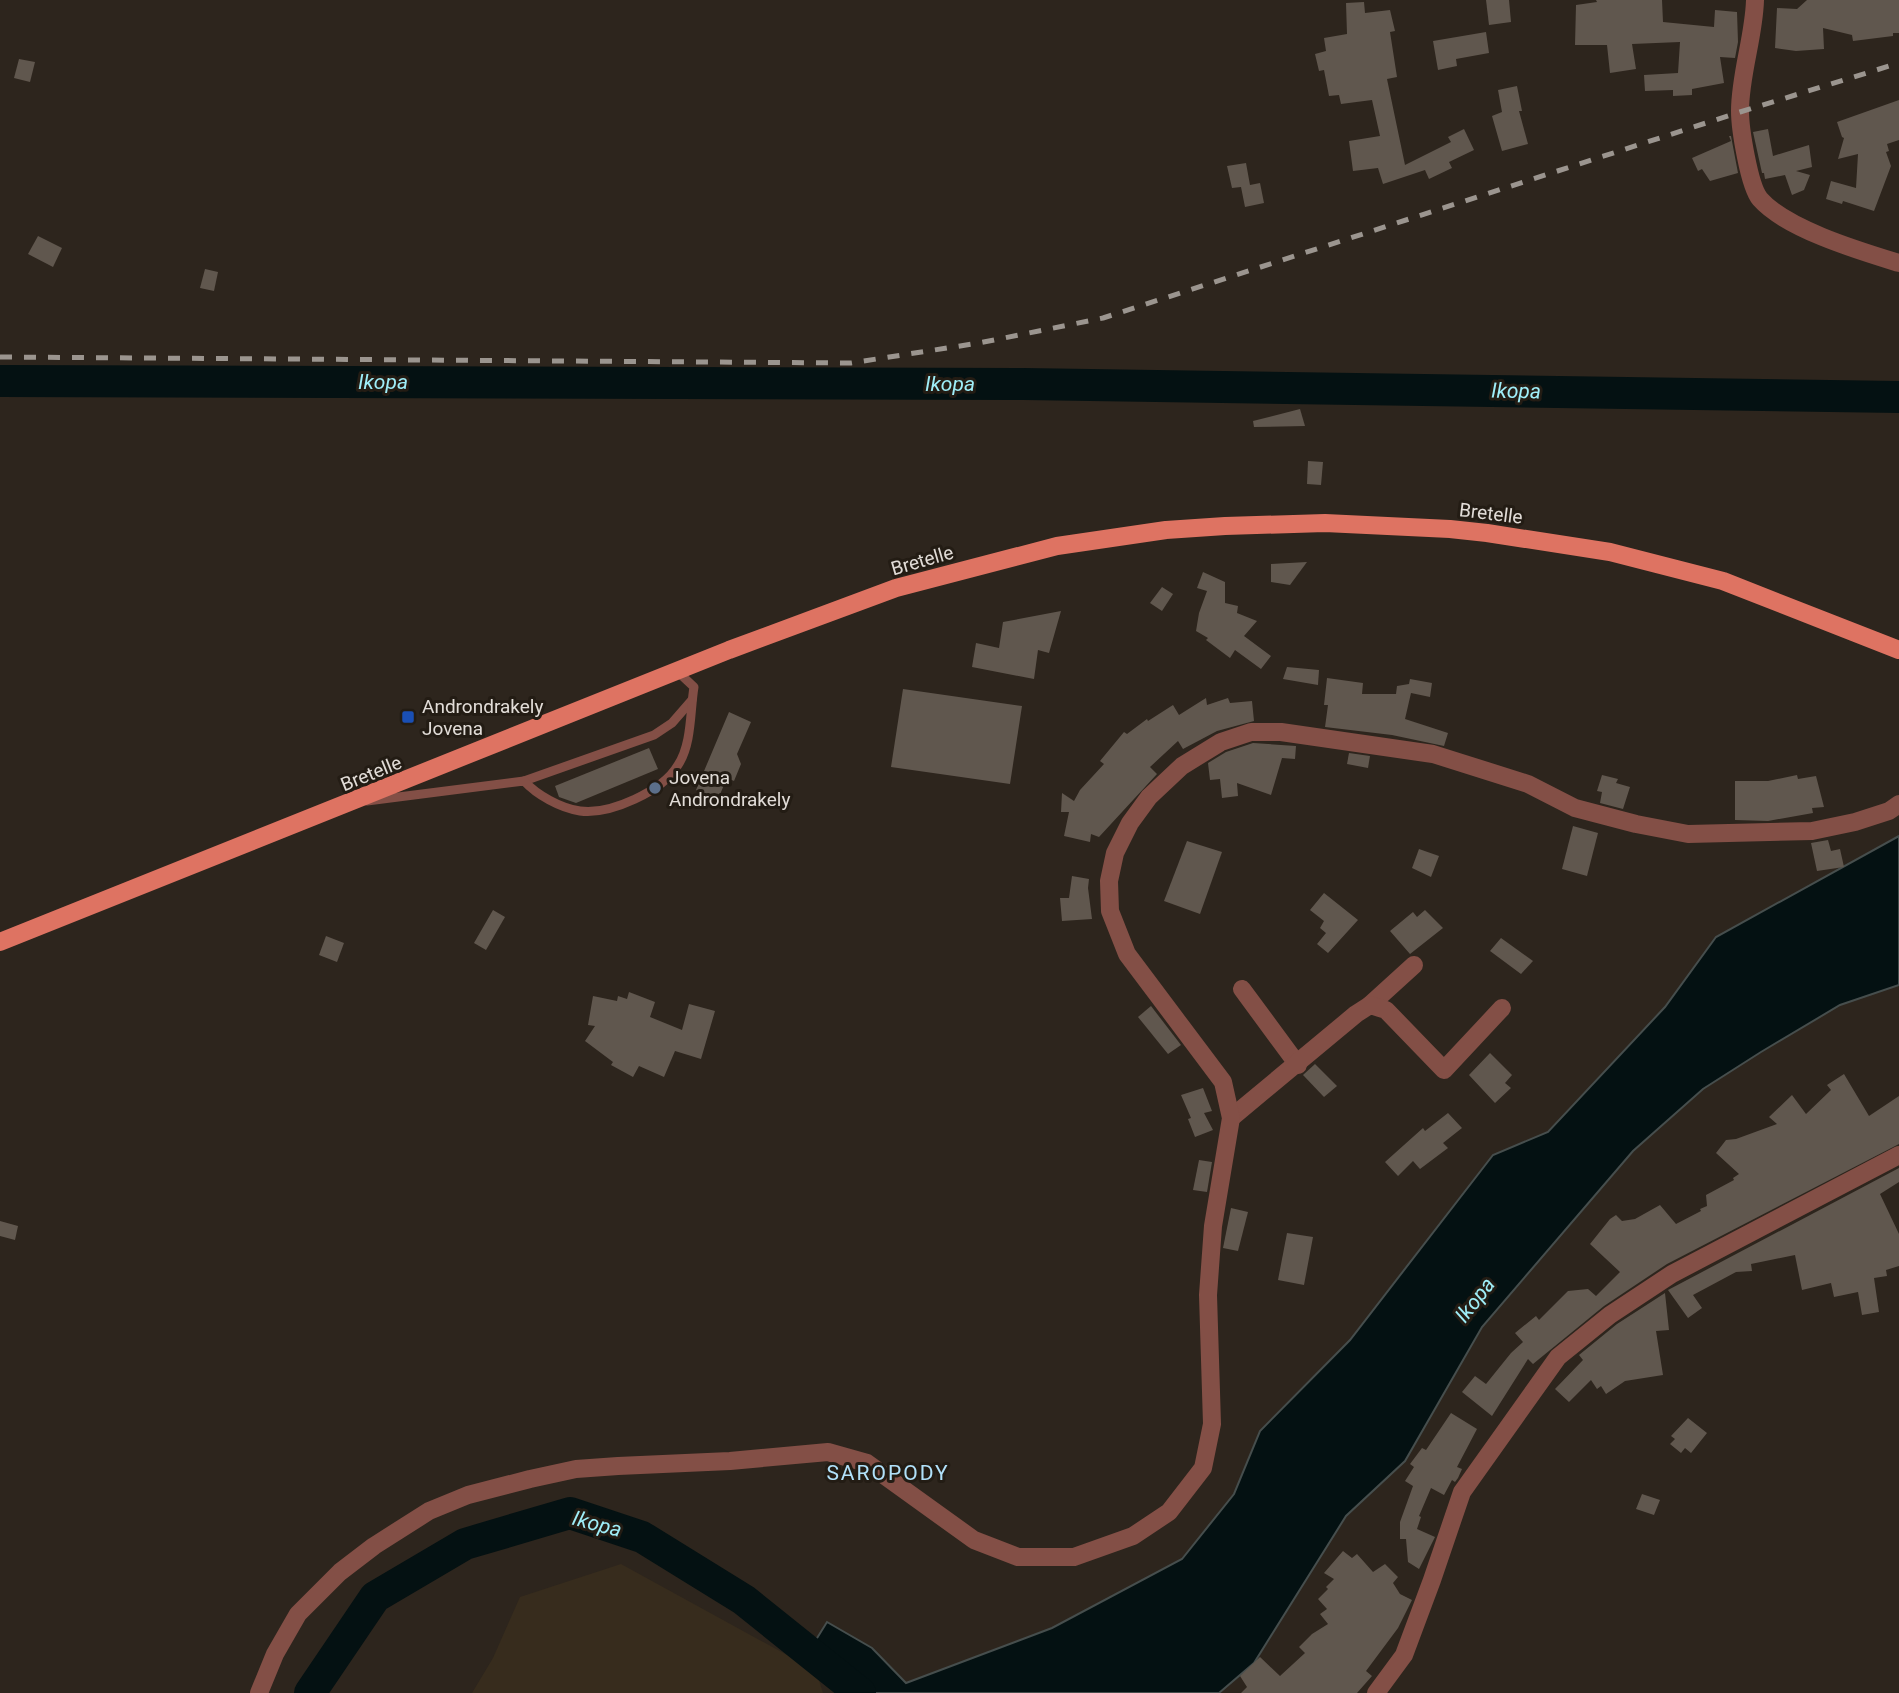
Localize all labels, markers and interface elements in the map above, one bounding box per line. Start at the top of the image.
water label: Ikopa [358,370,408,394]
water label: Ikopa [925,372,975,396]
water label: Ikopa [1491,379,1541,403]
street label: Bretelle [1458,498,1524,529]
street label: Bretelle [888,541,956,580]
place label: Androndrakely Jovena [422,695,543,740]
marker: Androndrakely Jovena [400,709,416,725]
street label: Bretelle [337,751,405,796]
place label: Jovena Androndrakely [669,766,790,811]
marker: Jovena Androndrakely [647,780,663,796]
water label: Ikopa [1450,1273,1500,1327]
district label: SAROPODY [826,1461,950,1485]
water label: Ikopa [570,1506,624,1542]

